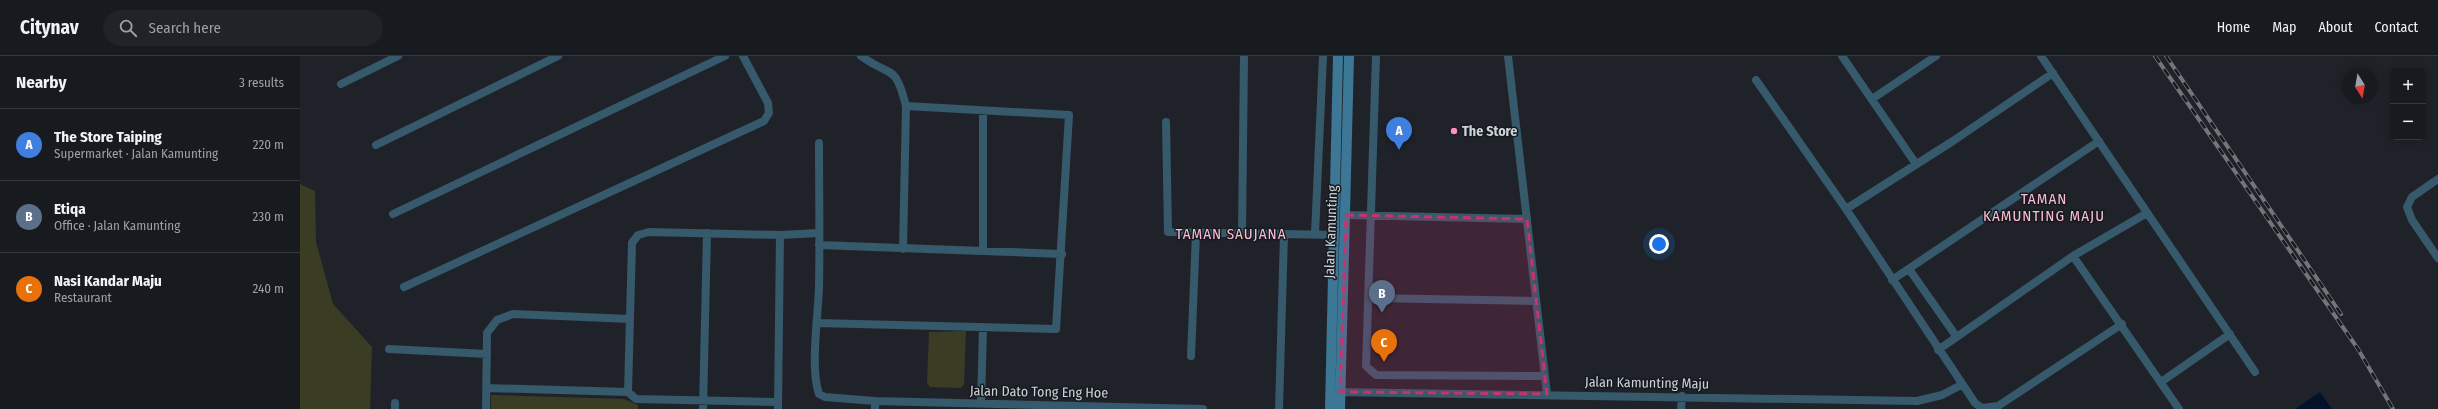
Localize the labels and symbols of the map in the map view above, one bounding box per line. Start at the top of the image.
north arrow [2342,68,2378,104]
pin: A [1386,117,1412,150]
place label: The Store [1462,123,1517,140]
marker: The Store [1449,126,1459,136]
street label: Jalan Kamunting [1321,185,1341,279]
district label: TAMAN KAMUNTING MAJU [1983,190,2105,225]
district label: TAMAN SAUJANA [1175,225,1287,243]
your location [1649,234,1669,254]
pin: B [1369,280,1395,313]
pin: C [1371,329,1397,362]
street label: Jalan Kamunting Maju [1585,373,1709,393]
street label: Jalan Dato Tong Eng Hoe [970,382,1108,402]

